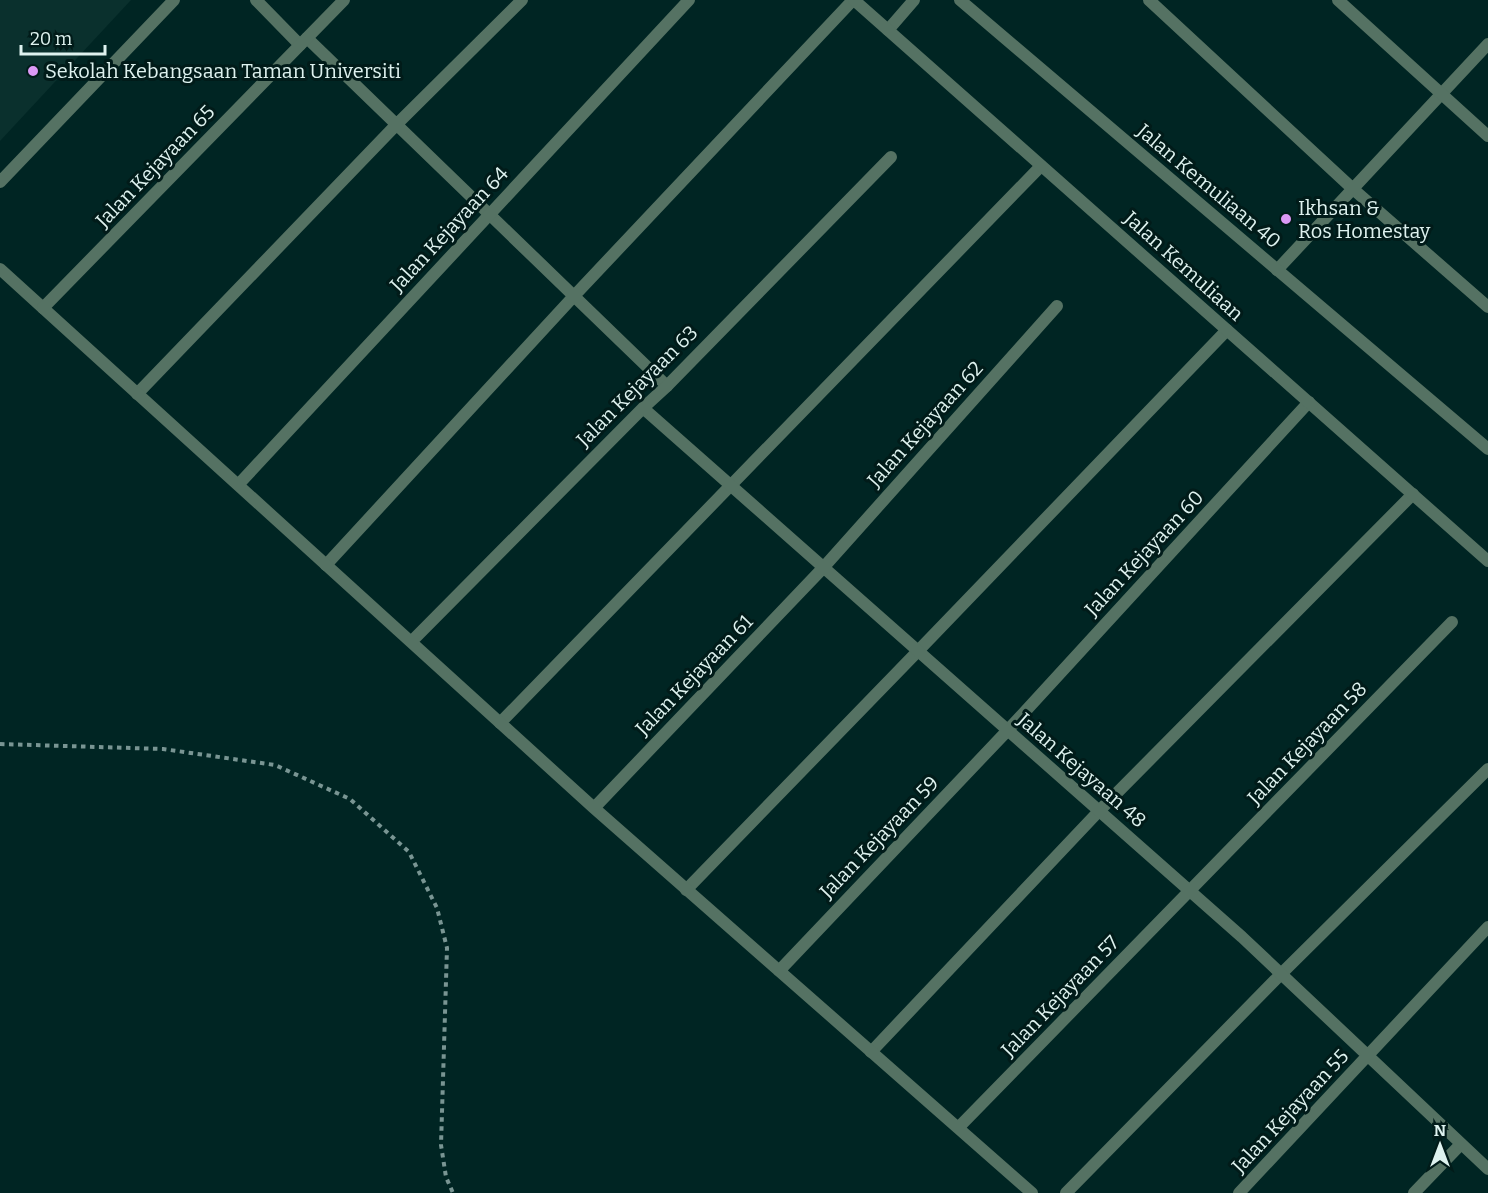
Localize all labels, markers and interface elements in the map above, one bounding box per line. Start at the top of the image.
scale bar [21,18,105,56]
text: 20 m [30,28,72,50]
place label: Sekolah Kebangsaan Taman Universiti [45,59,401,83]
marker: Sekolah Kebangsaan Taman Universiti [26,64,40,78]
street label: Jalan Kejayaan 65 [90,100,220,234]
street label: Jalan Kemuliaan 40 [1131,118,1286,253]
street label: Jalan Kejayaan 64 [384,161,514,298]
place label: Ikhsan & Ros Homestay [1298,196,1431,243]
street label: Jalan Kemuliaan [1119,206,1249,326]
marker: Ikhsan & Ros Homestay [1279,212,1293,226]
street label: Jalan Kejayaan 63 [571,320,703,453]
street label: Jalan Kejayaan 62 [862,356,989,493]
street label: Jalan Kejayaan 60 [1079,485,1209,622]
street label: Jalan Kejayaan 61 [630,610,758,742]
street label: Jalan Kejayaan 58 [1242,677,1372,811]
street label: Jalan Kejayaan 48 [1011,707,1151,833]
street label: Jalan Kejayaan 59 [814,771,944,905]
street label: Jalan Kejayaan 57 [995,930,1125,1063]
street label: Jalan Kejayaan 55 [1226,1044,1354,1179]
north arrow [1410,1115,1470,1175]
text: N [1434,1121,1446,1140]

